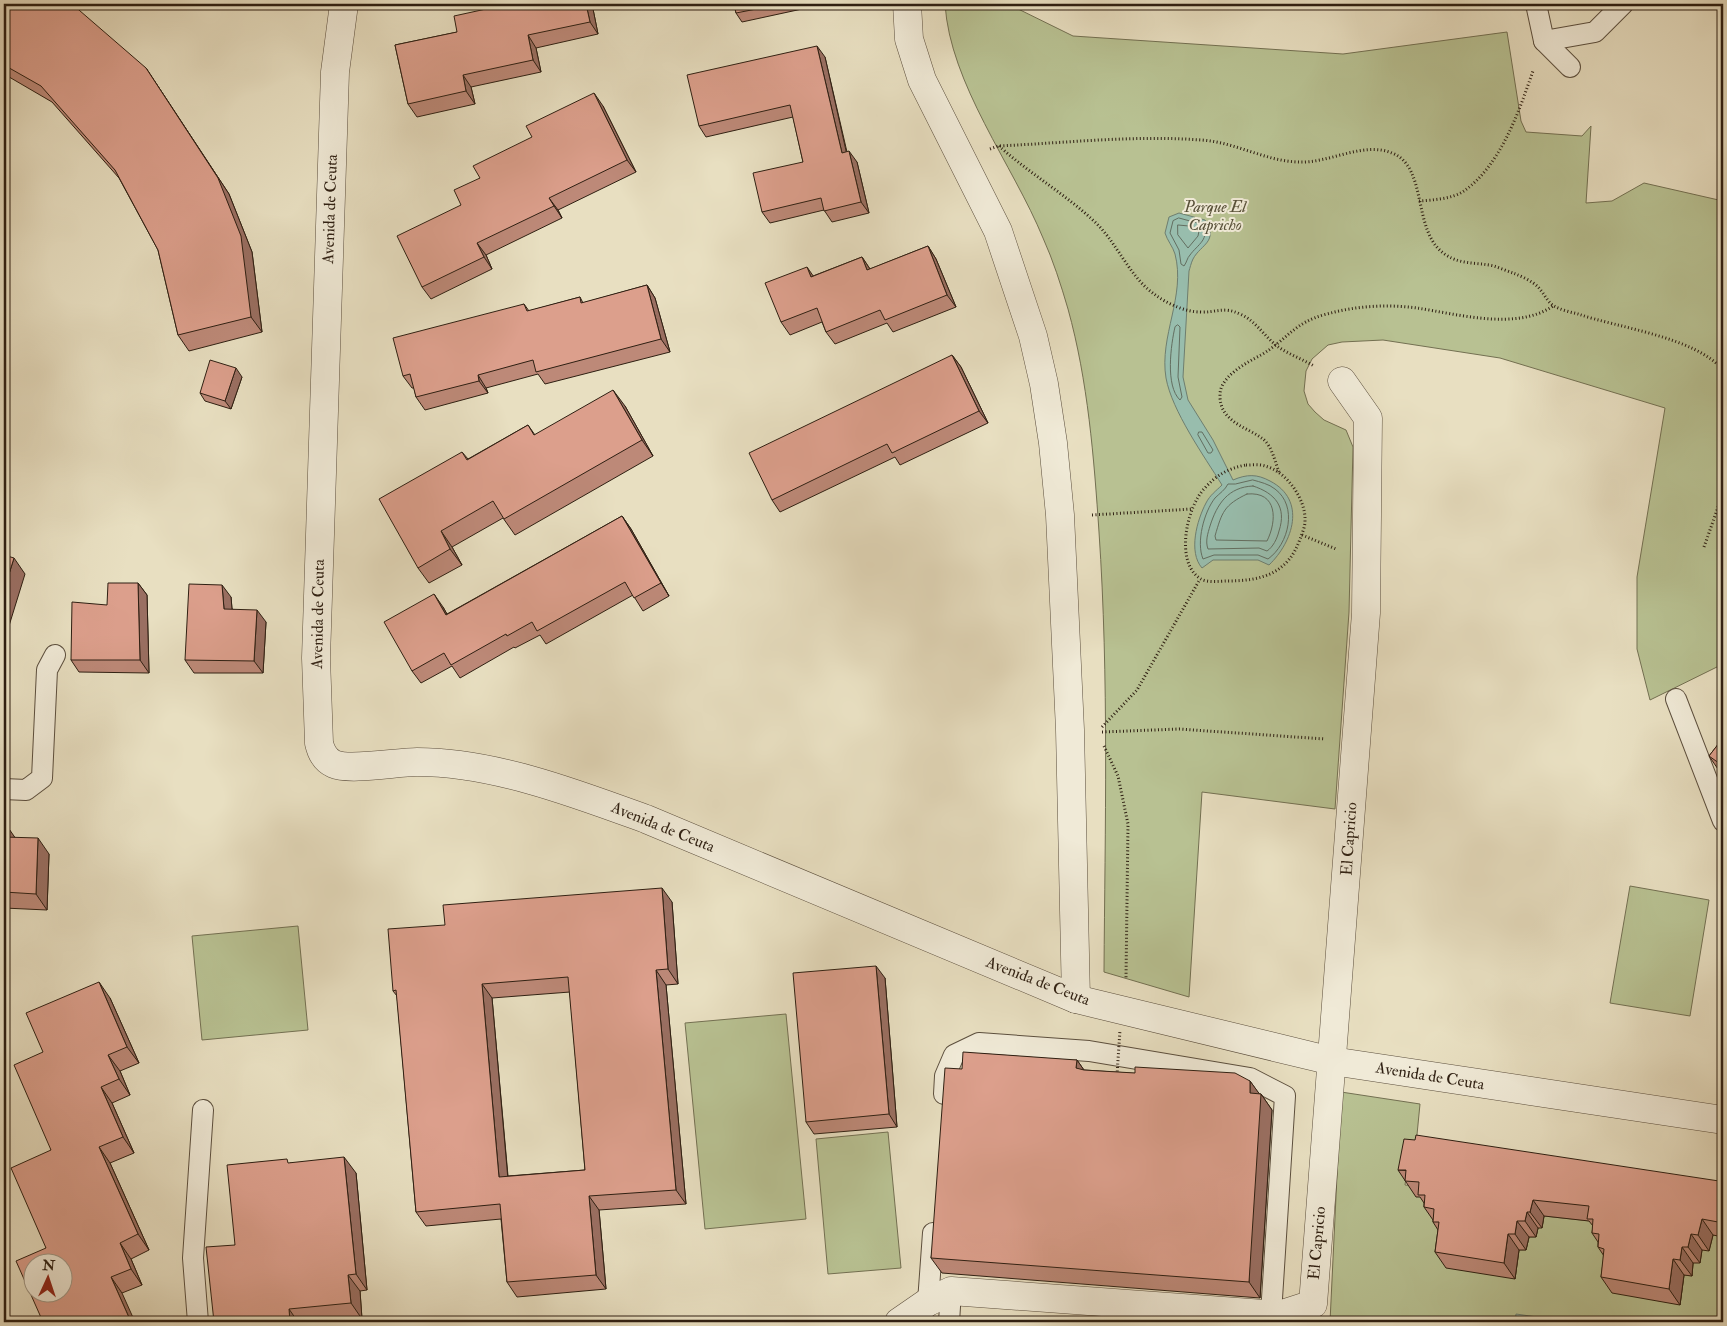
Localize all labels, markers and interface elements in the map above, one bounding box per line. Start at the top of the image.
street label: Avenida de Ceuta [318,153,342,265]
park label: Parque El Capricho [1183,197,1247,235]
street label: Avenida de Ceuta [307,559,329,670]
street label: Avenida de Ceuta [607,797,718,857]
street label: El Capricio [1336,801,1363,877]
street label: Avenida de Ceuta [982,952,1093,1010]
street label: Avenida de Ceuta [1373,1057,1486,1095]
street label: El Capricio [1304,1205,1331,1281]
north arrow [22,1254,72,1304]
text: N [41,1257,56,1274]

